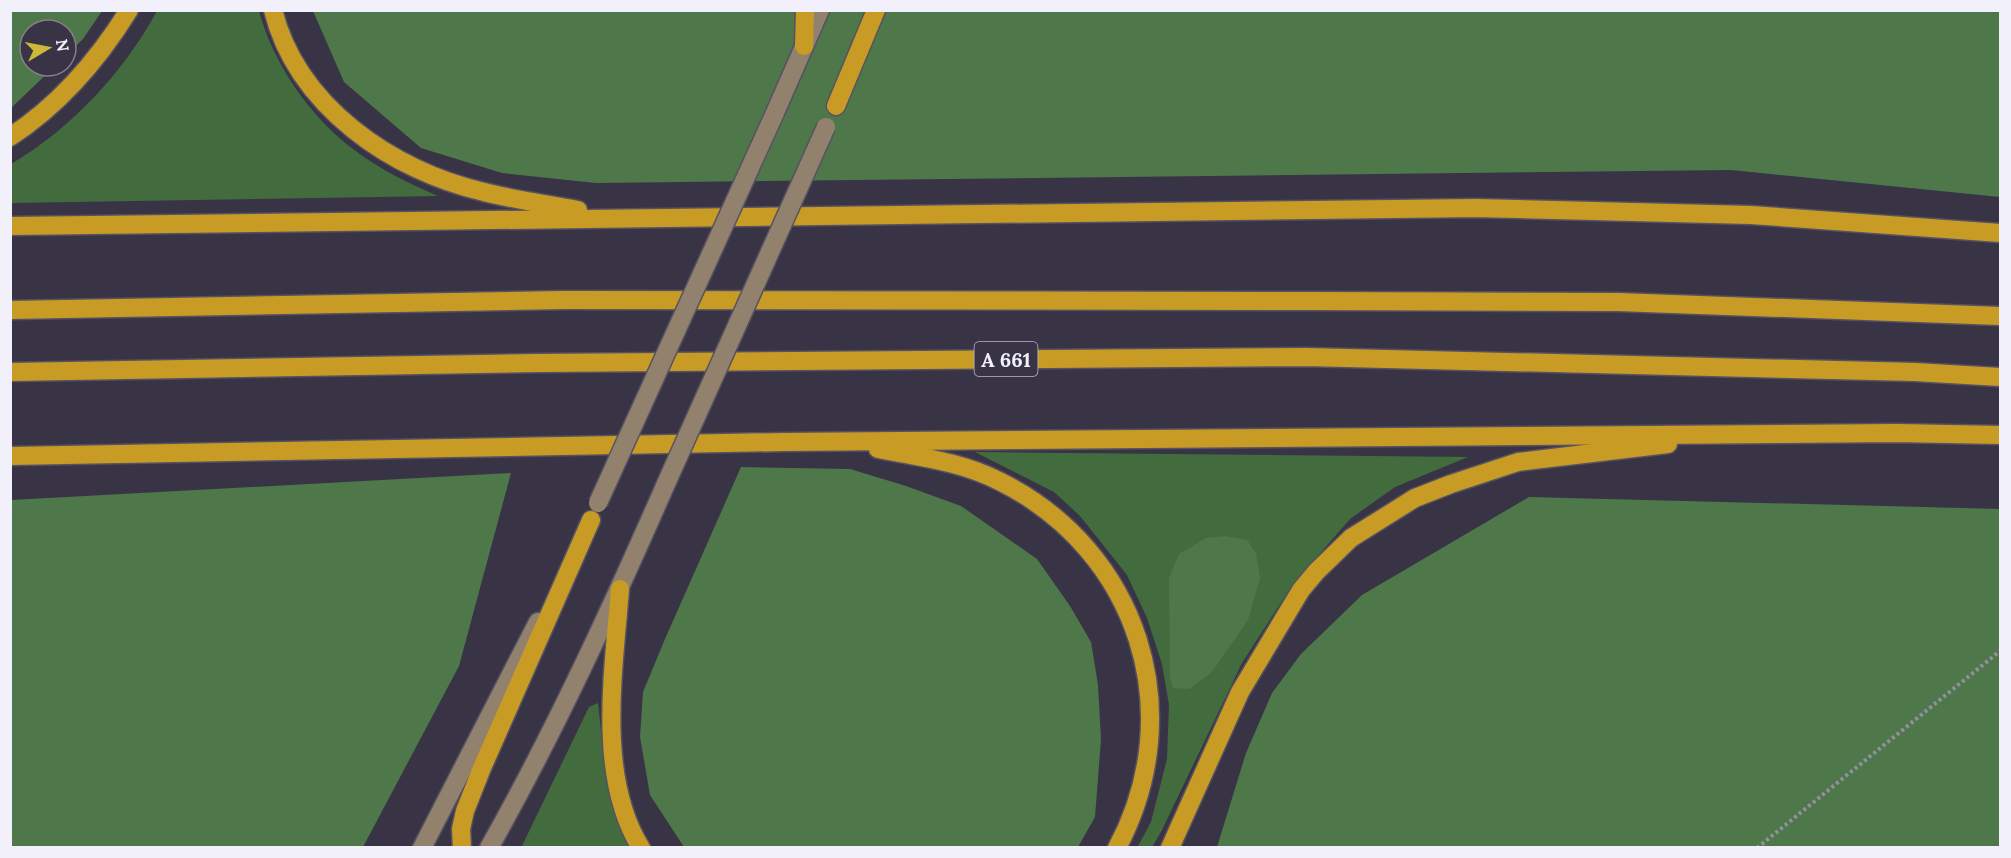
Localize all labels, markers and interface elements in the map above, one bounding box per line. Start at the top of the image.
north arrow [18,18,78,78]
text: N [52,38,74,53]
road number: A 661 [974,342,1038,376]

